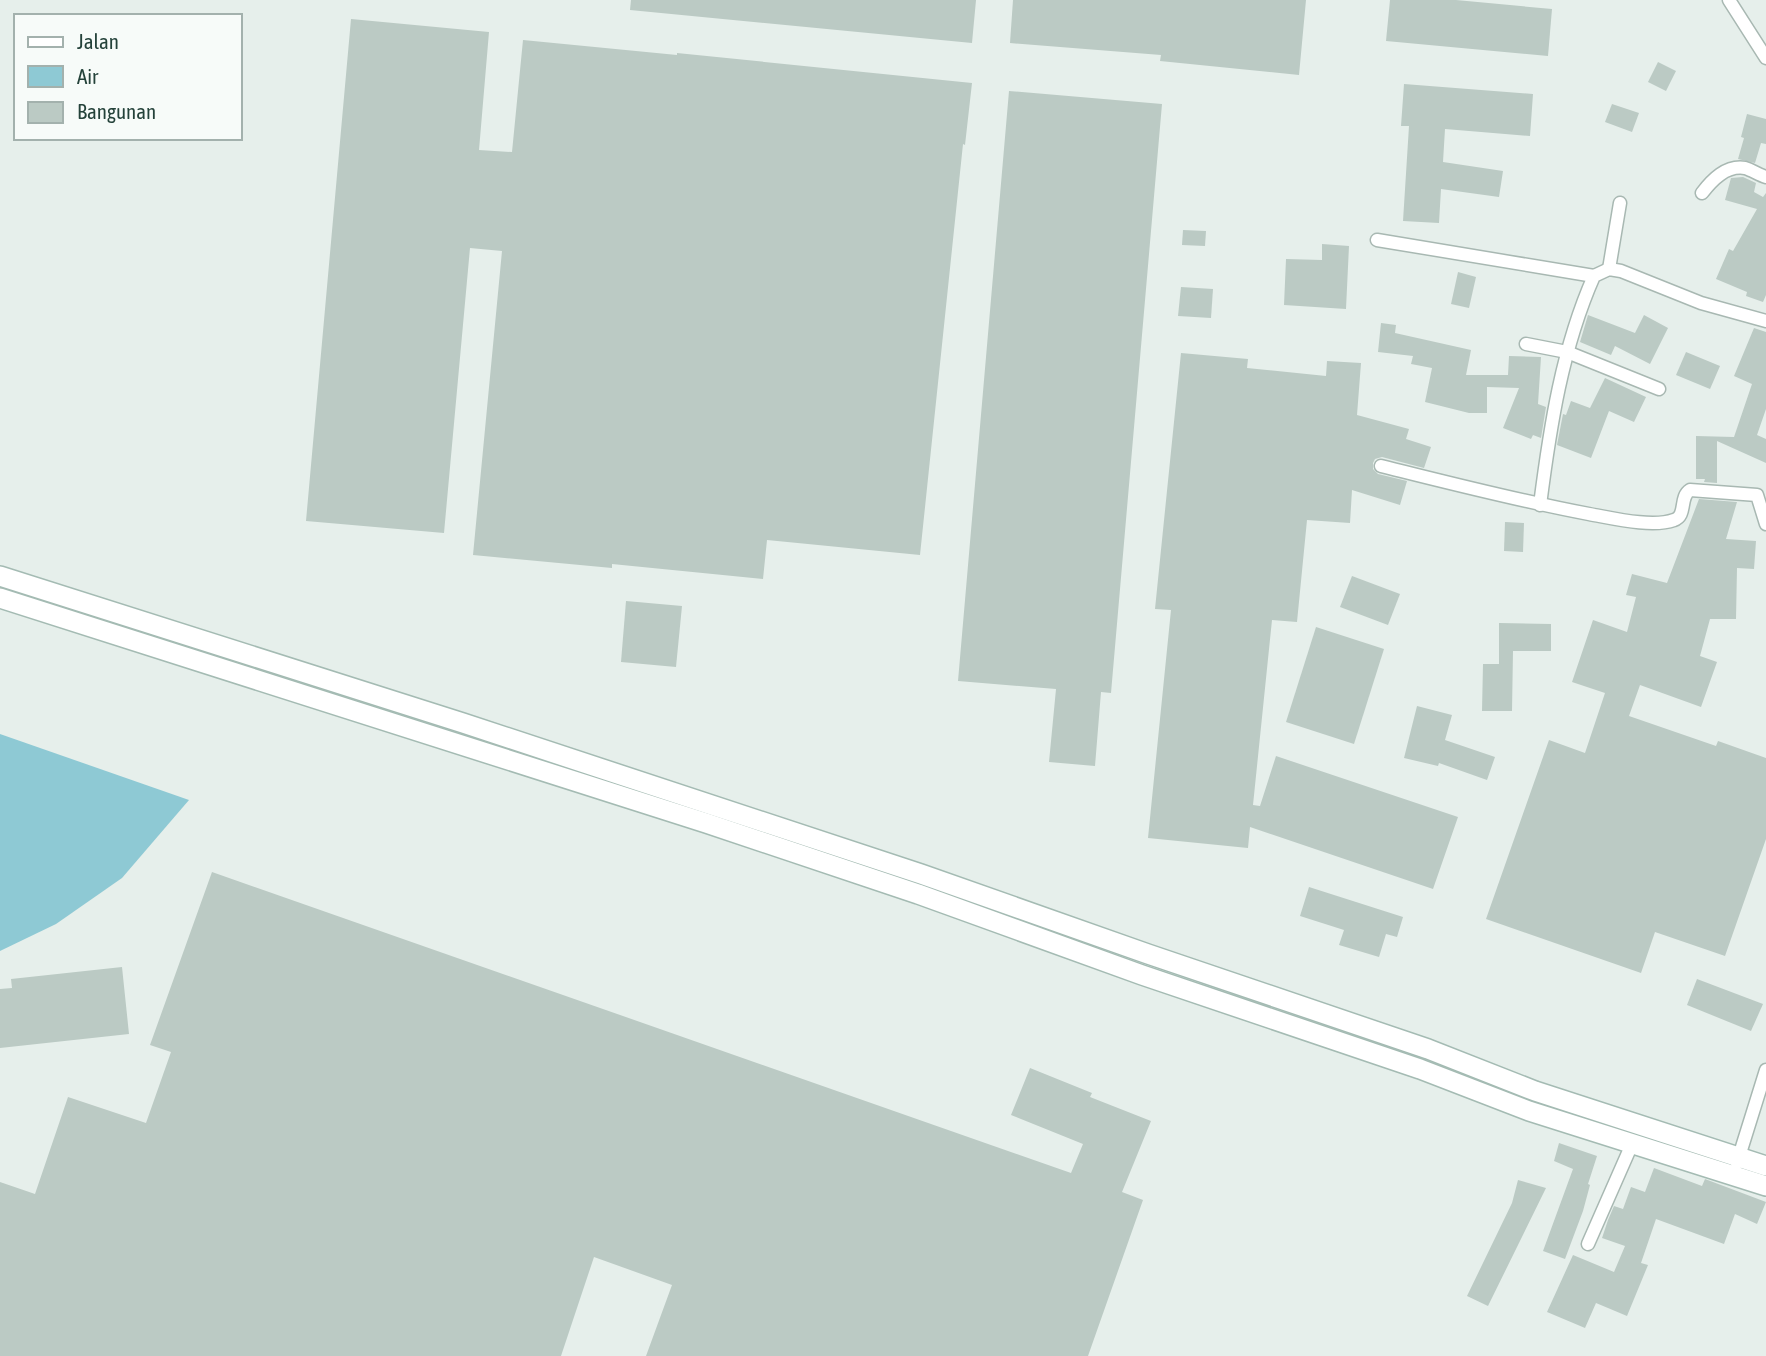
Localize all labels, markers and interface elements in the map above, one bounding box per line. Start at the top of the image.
legend [14,14,242,140]
text: Jalan [77,29,119,53]
text: Air [77,64,99,88]
text: Bangunan [77,99,156,123]

